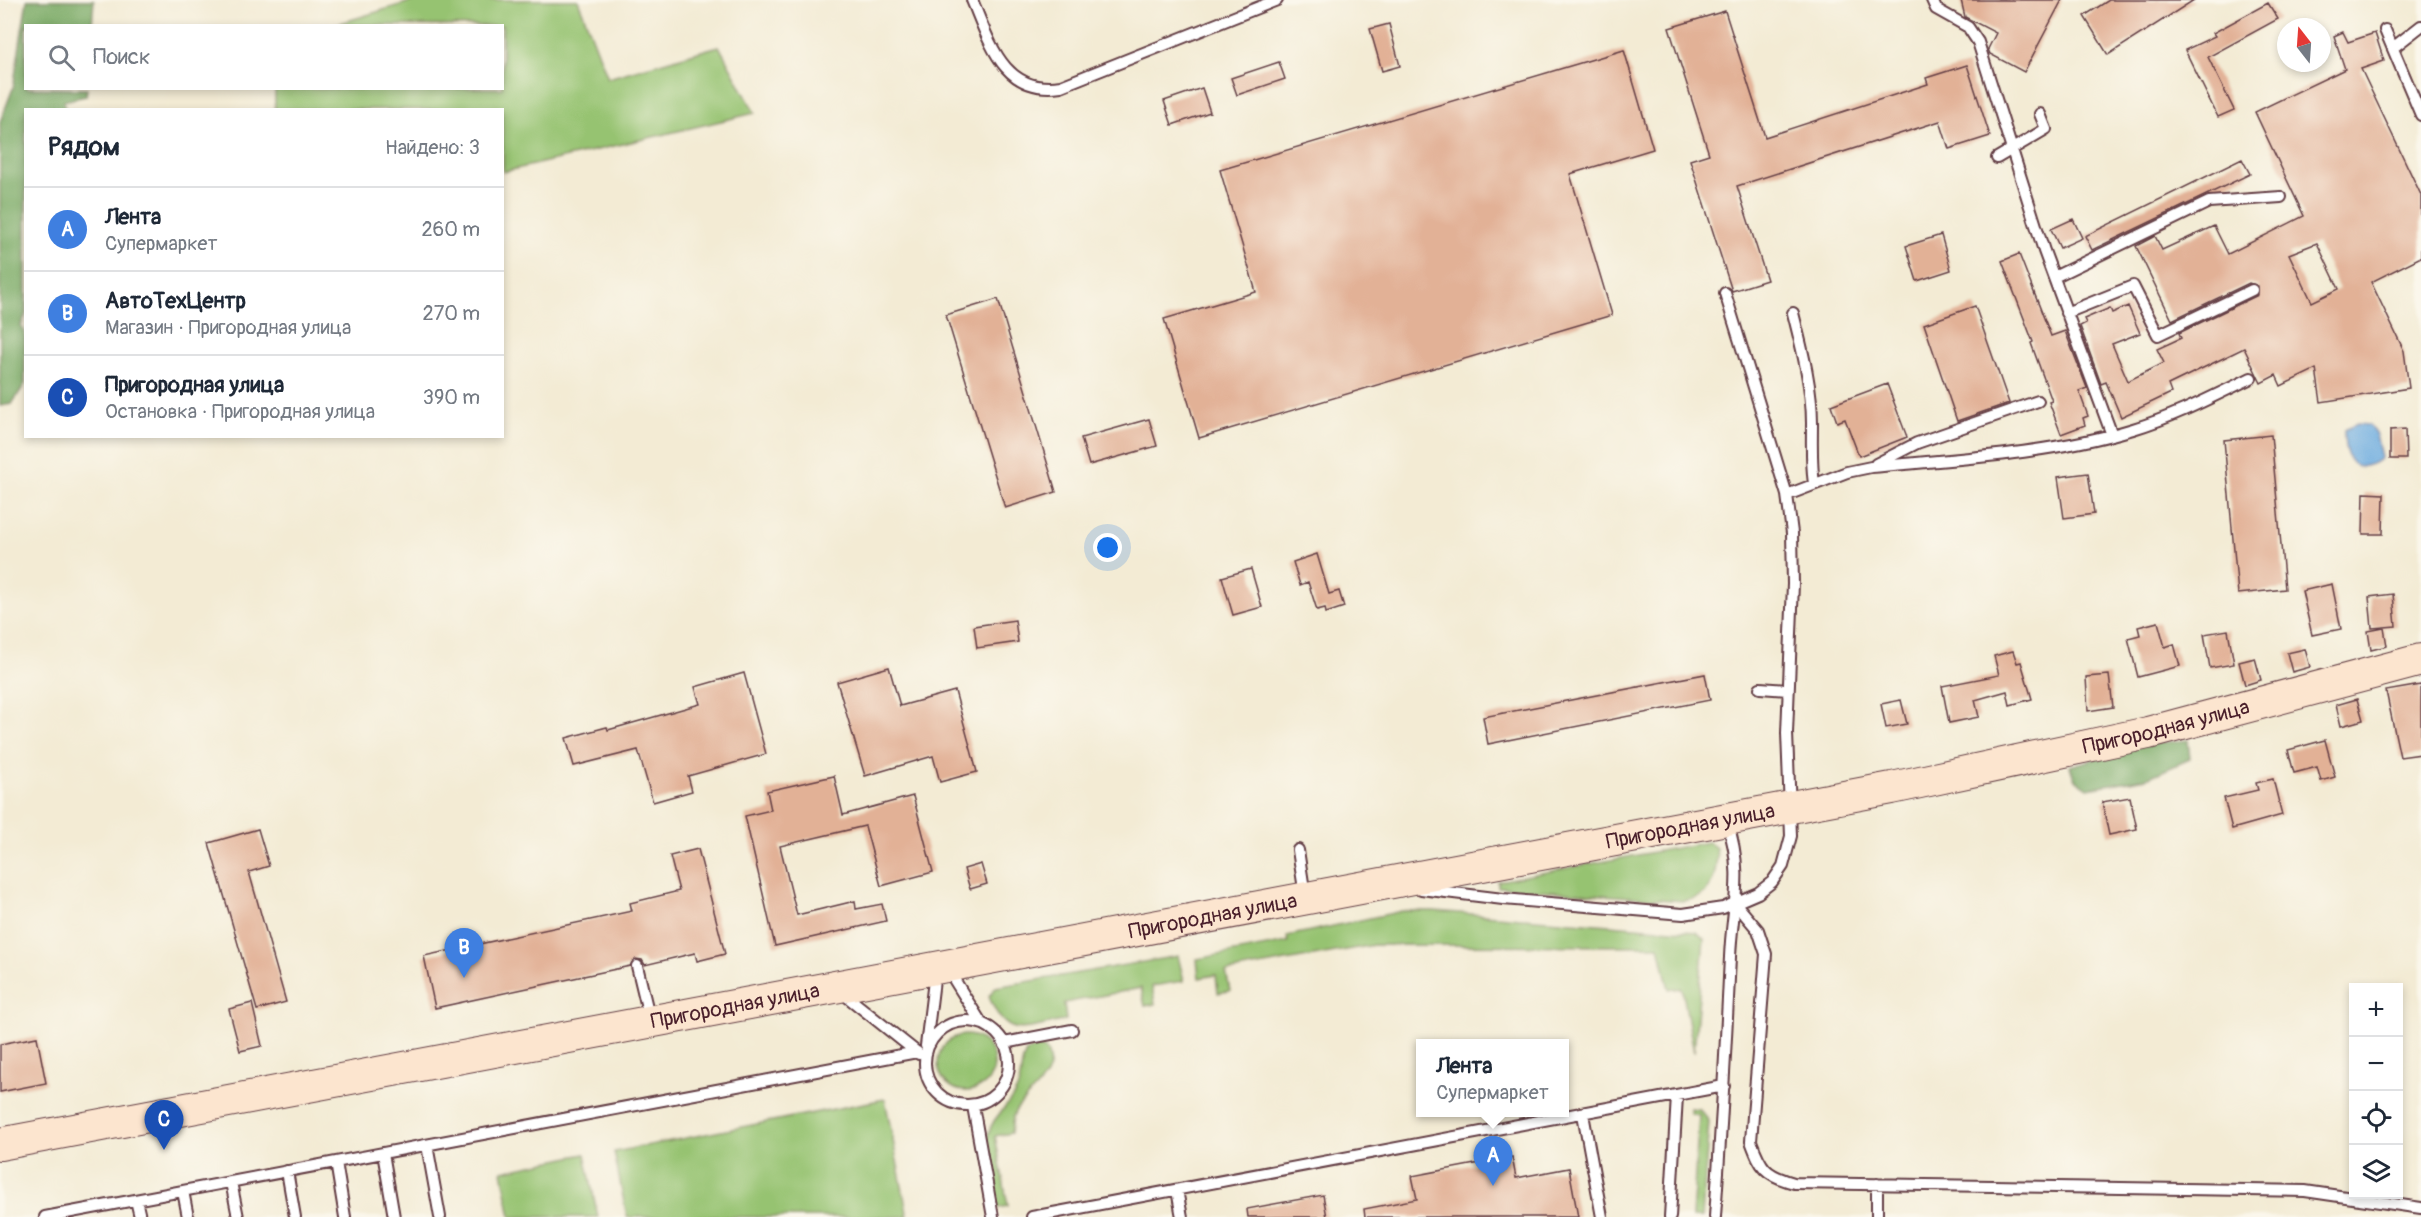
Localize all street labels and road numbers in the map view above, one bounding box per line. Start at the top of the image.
street label: Пригородная улица [2080,693,2253,761]
street label: Пригородная улица [1604,797,1777,856]
street label: Пригородная улица [1126,887,1299,945]
street label: Пригородная улица [649,977,822,1035]

